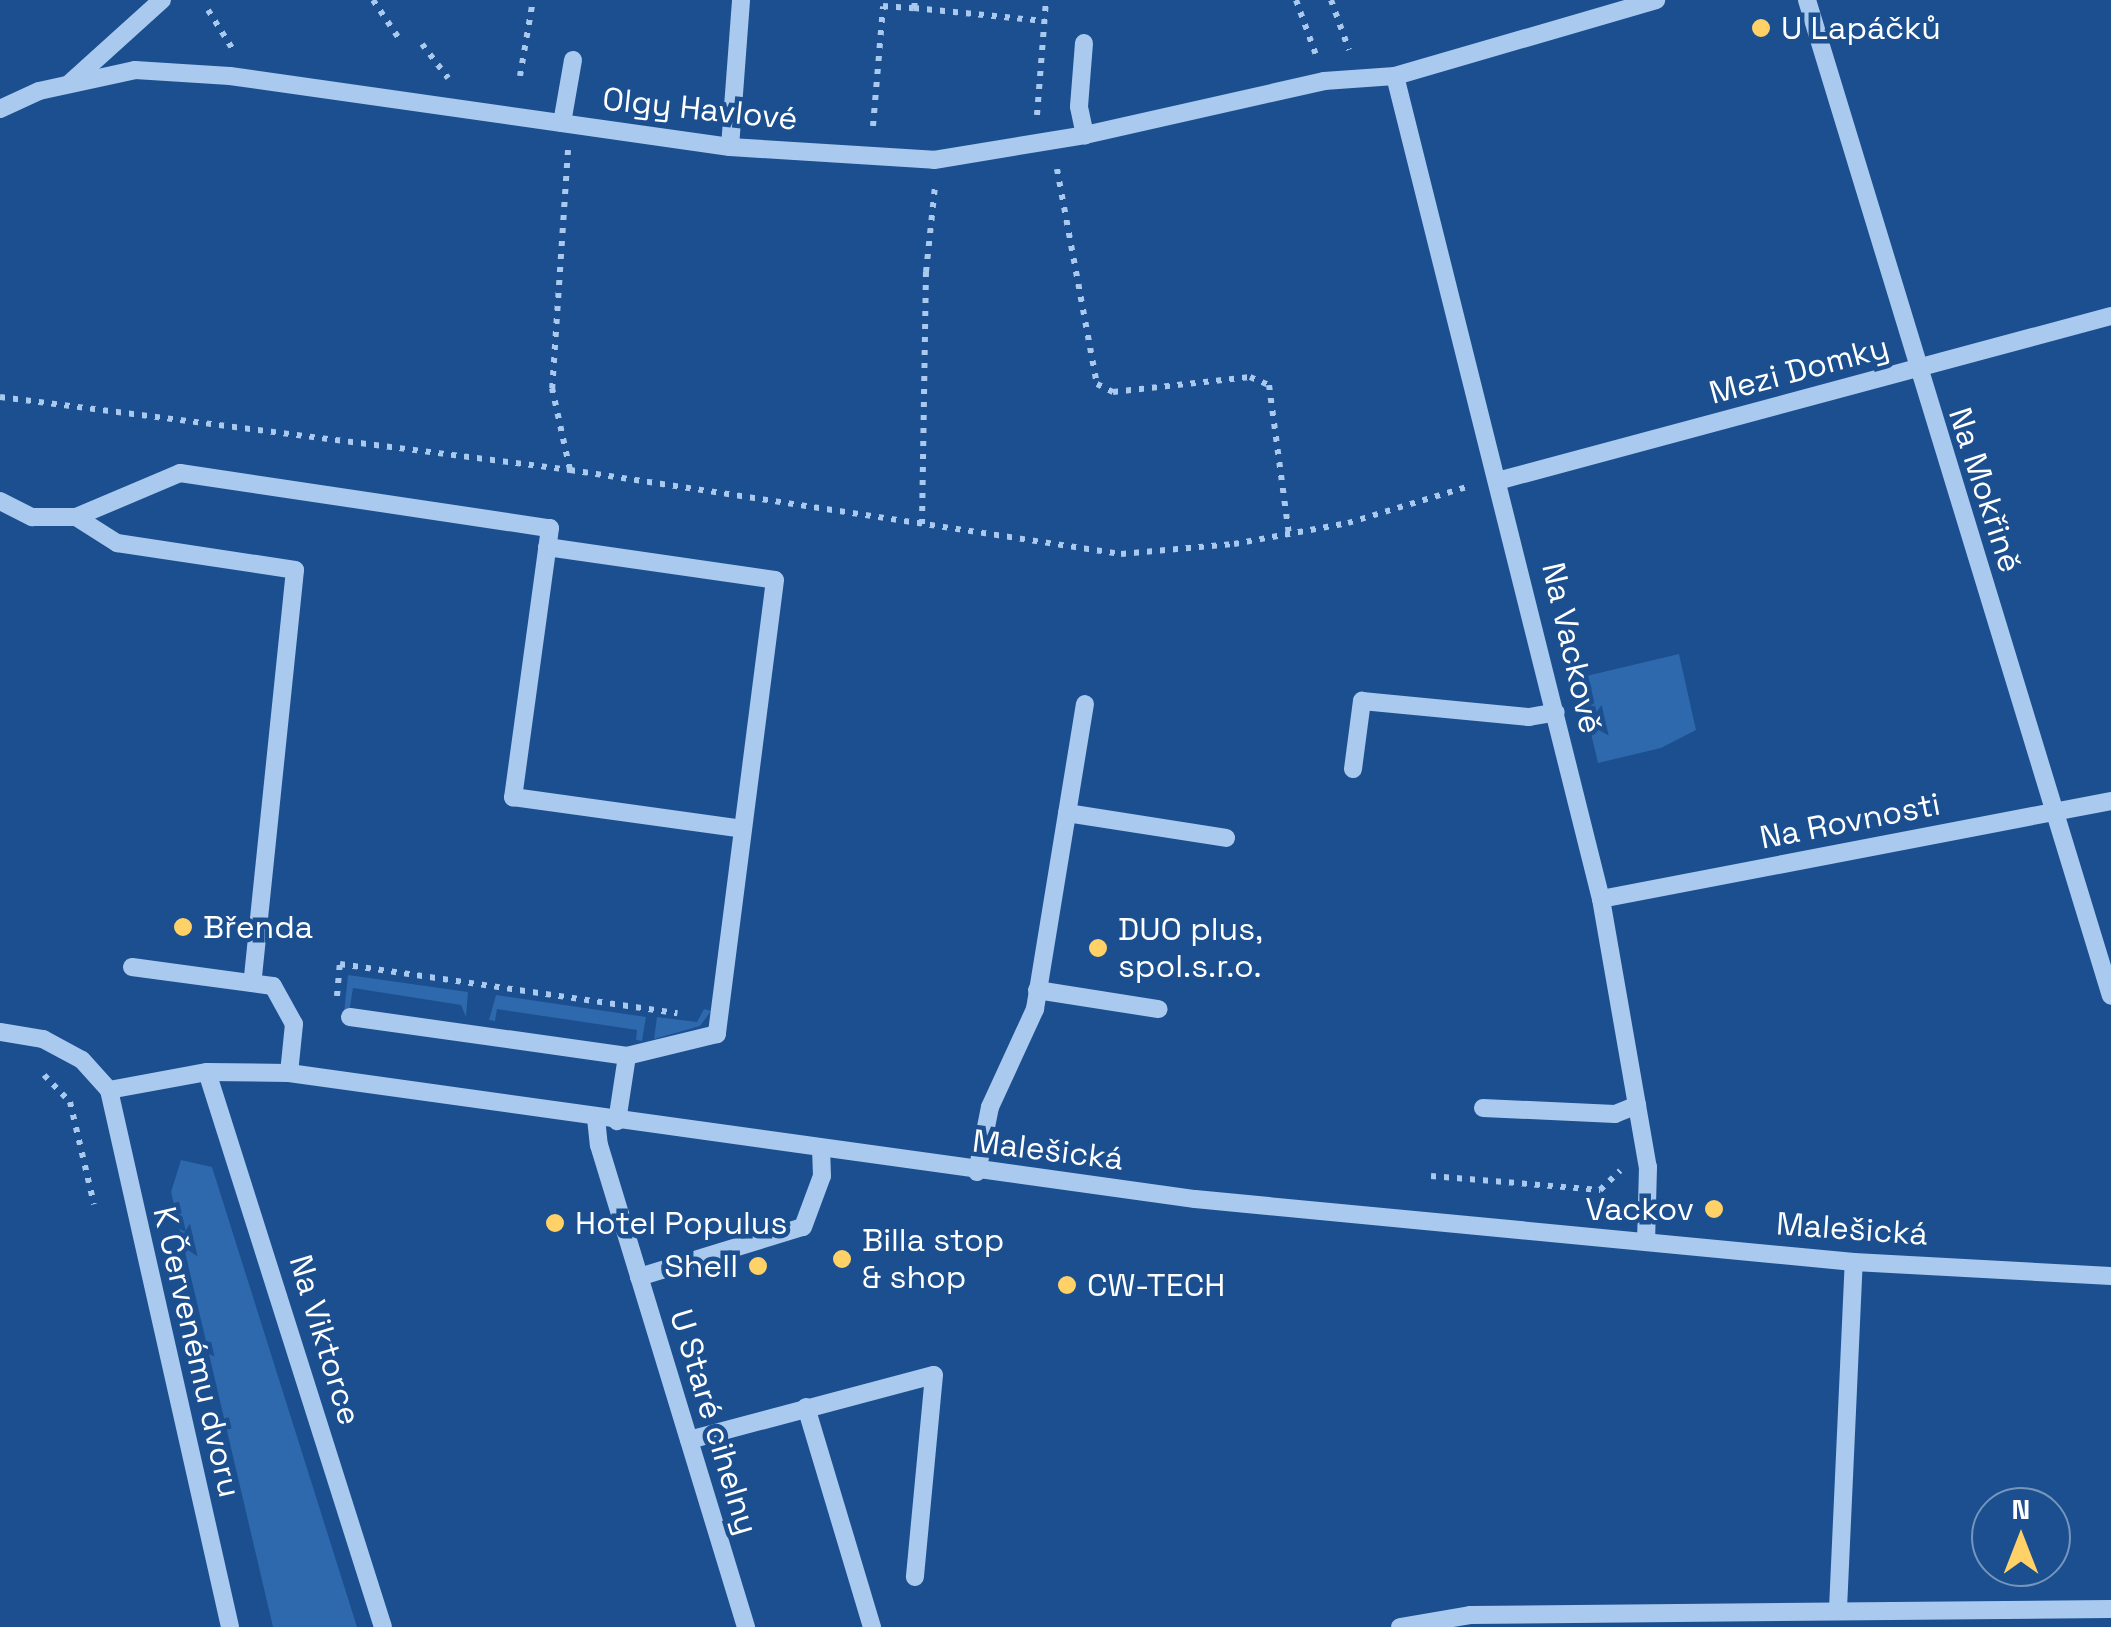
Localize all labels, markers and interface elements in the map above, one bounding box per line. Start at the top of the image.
place label: U Lapáčků [1781,9,1941,47]
marker: U Lapáčků [1750,17,1772,39]
street label: Olgy Havlové [601,80,799,138]
street label: Mezi Domky [1705,328,1893,412]
street label: Na Mokřině [1940,403,2030,577]
street label: Na Vackově [1534,559,1610,737]
street label: Na Rovnosti [1757,785,1943,857]
place label: Břenda [203,908,313,946]
place label: DUO plus, spol.s.r.o. [1118,911,1263,986]
marker: Břenda [172,916,194,938]
marker: DUO plus, spol.s.r.o. [1087,937,1109,959]
street label: Malešická [970,1122,1126,1178]
place label: Vackov [1585,1190,1694,1228]
marker: Vackov [1703,1198,1725,1220]
street label: K Červenému dvoru [145,1203,249,1501]
place label: Hotel Populus [575,1204,787,1242]
street label: Malešická [1775,1205,1929,1253]
marker: Hotel Populus [544,1212,566,1234]
place label: Billa stop & shop [862,1222,1004,1297]
place label: Shell [664,1247,738,1285]
marker: Billa stop & shop [831,1248,853,1270]
street label: Na Viktorce [281,1250,369,1430]
marker: Shell [747,1255,769,1277]
place label: CW-TECH [1087,1266,1225,1304]
marker: CW-TECH [1056,1274,1078,1296]
street label: U Staré cihelny [662,1305,766,1539]
north arrow [1971,1487,2071,1587]
text: N [2012,1491,2030,1527]

